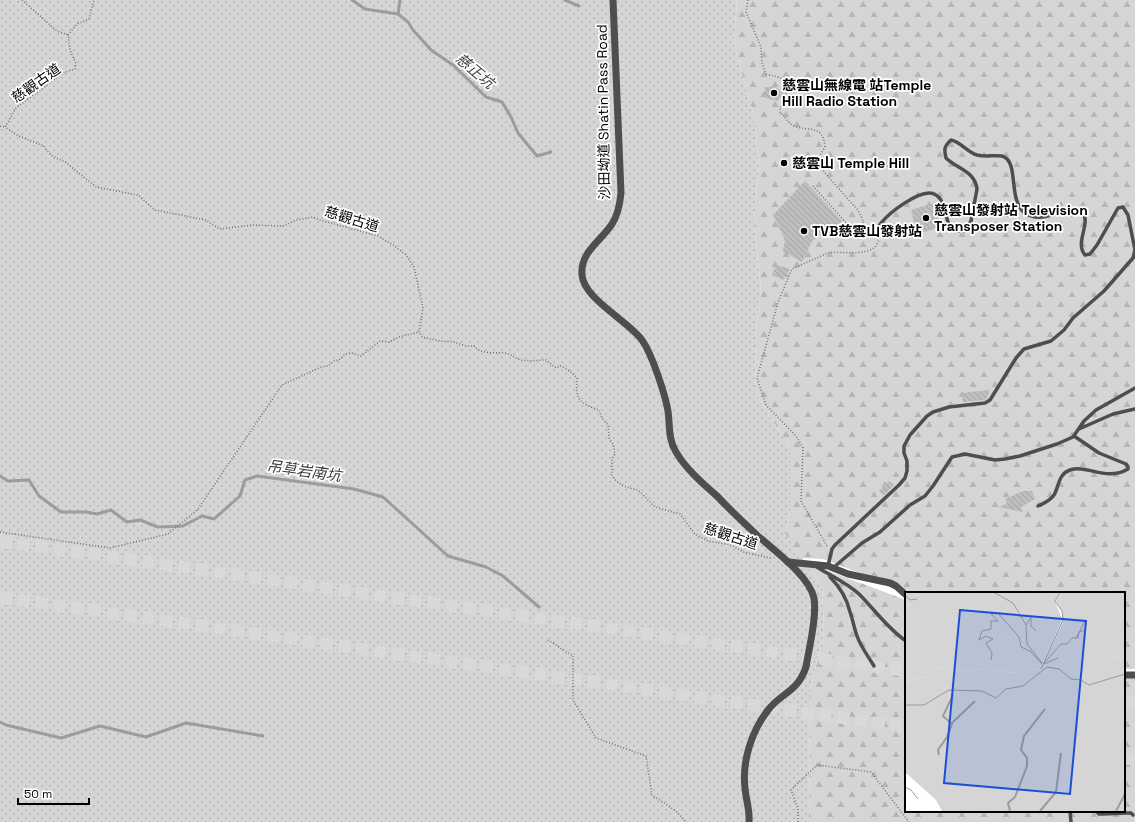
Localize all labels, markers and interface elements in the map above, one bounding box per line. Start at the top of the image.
street label: 沙田坳道 Shatin Pass Road [592,24,614,200]
water label: 慈正坑 [452,49,500,94]
street label: 慈觀古道 [8,60,64,106]
place label: 慈雲山無線電 站Temple Hill Radio Station [782,76,931,110]
marker: 慈雲山無線電 站Temple Hill Radio Station [769,88,779,98]
place label: 慈雲山 Temple Hill [792,154,909,172]
marker: 慈雲山 Temple Hill [779,158,789,168]
place label: 慈雲山發射站 Television Transposer Station [934,201,1088,235]
street label: 慈觀古道 [323,202,381,236]
marker: 慈雲山發射站 Television Transposer Station [921,213,931,223]
place label: TVB慈雲山發射站 [812,222,922,240]
marker: TVB慈雲山發射站 [799,226,809,236]
water label: 吊草岩南坑 [266,456,345,485]
street label: 慈觀古道 [702,519,760,553]
inset map [905,592,1125,812]
scale bar [18,780,89,806]
text: 50 m [24,786,52,802]

